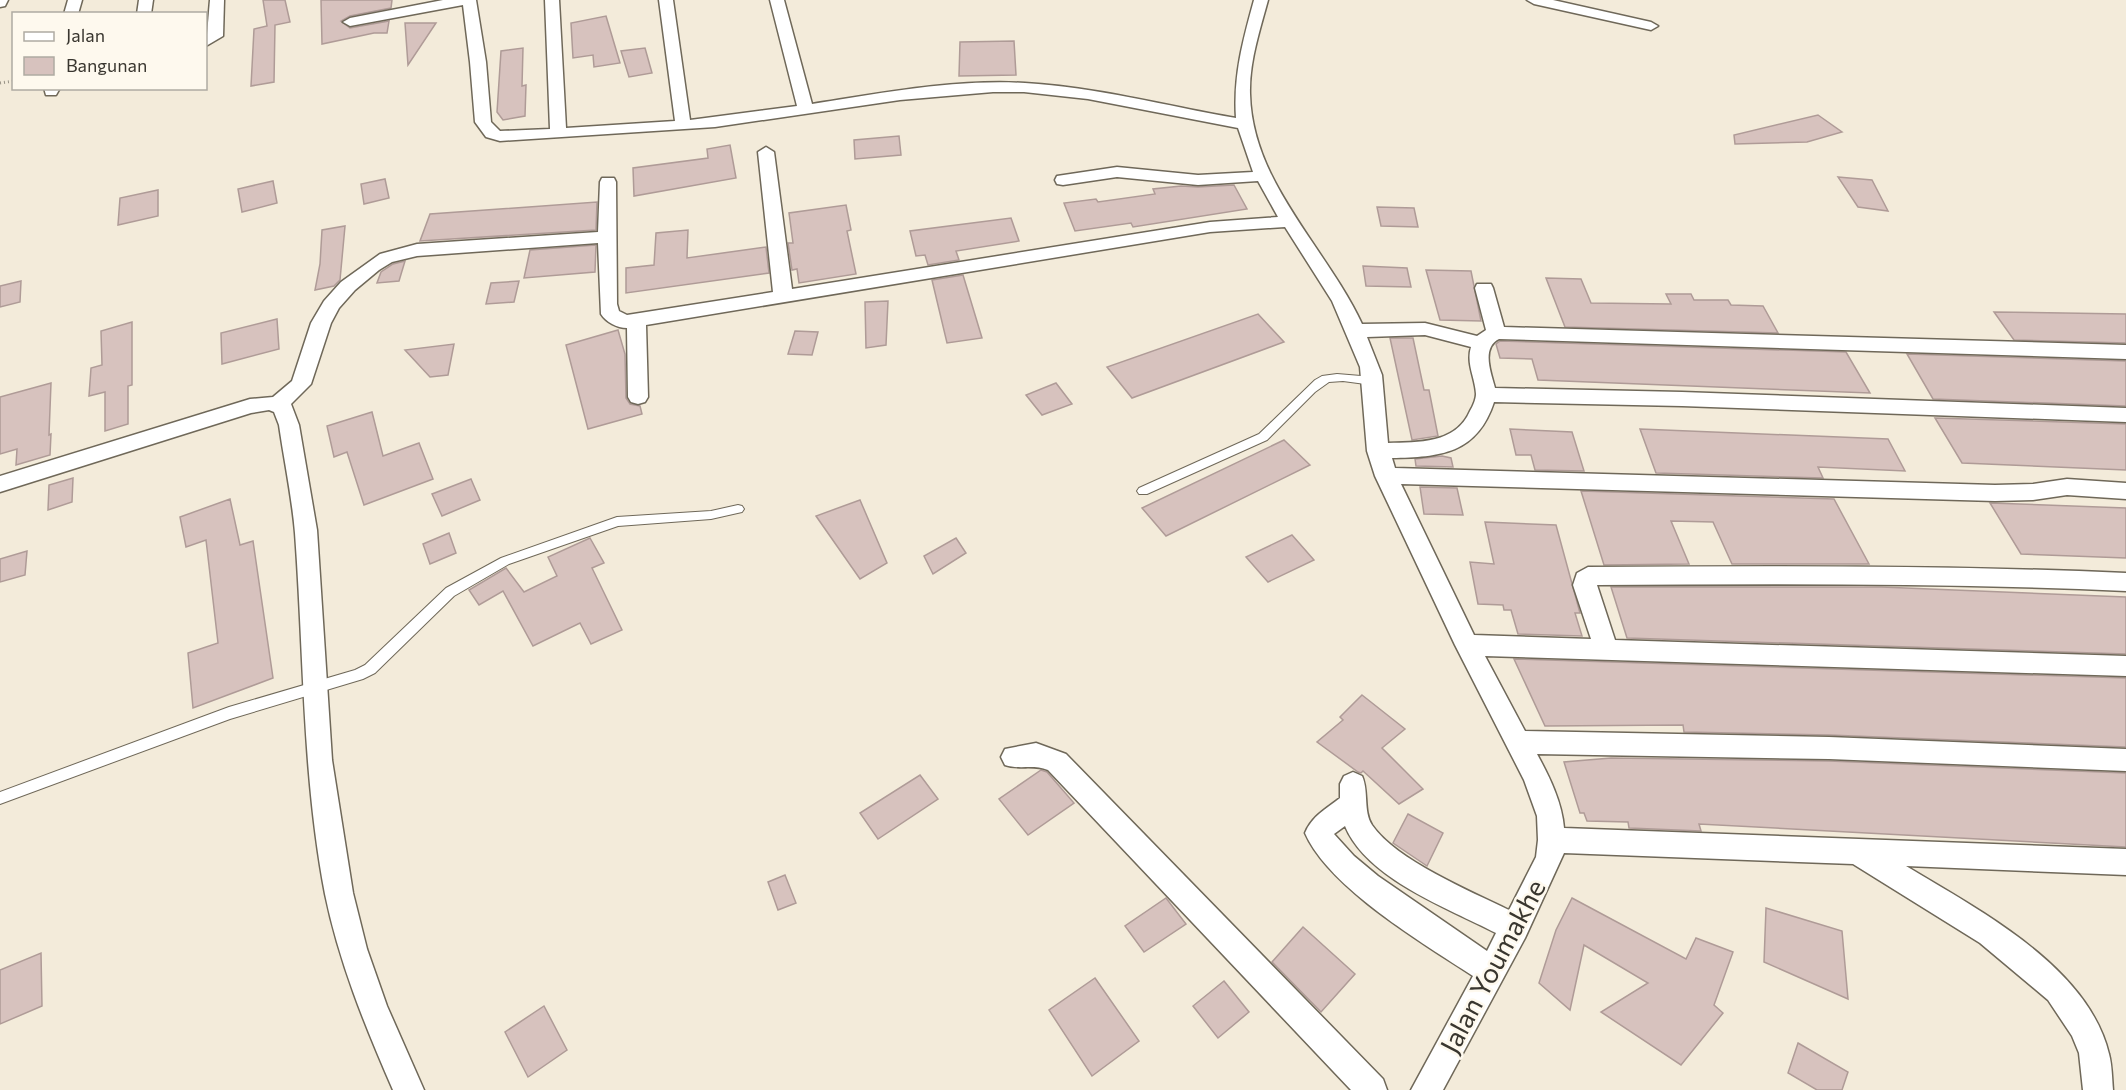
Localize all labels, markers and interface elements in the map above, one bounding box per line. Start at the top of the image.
legend [12,12,207,90]
text: Jalan [66,24,105,46]
text: Bangunan [66,54,147,76]
street label: Jalan Youmakhe [1432,874,1552,1058]

